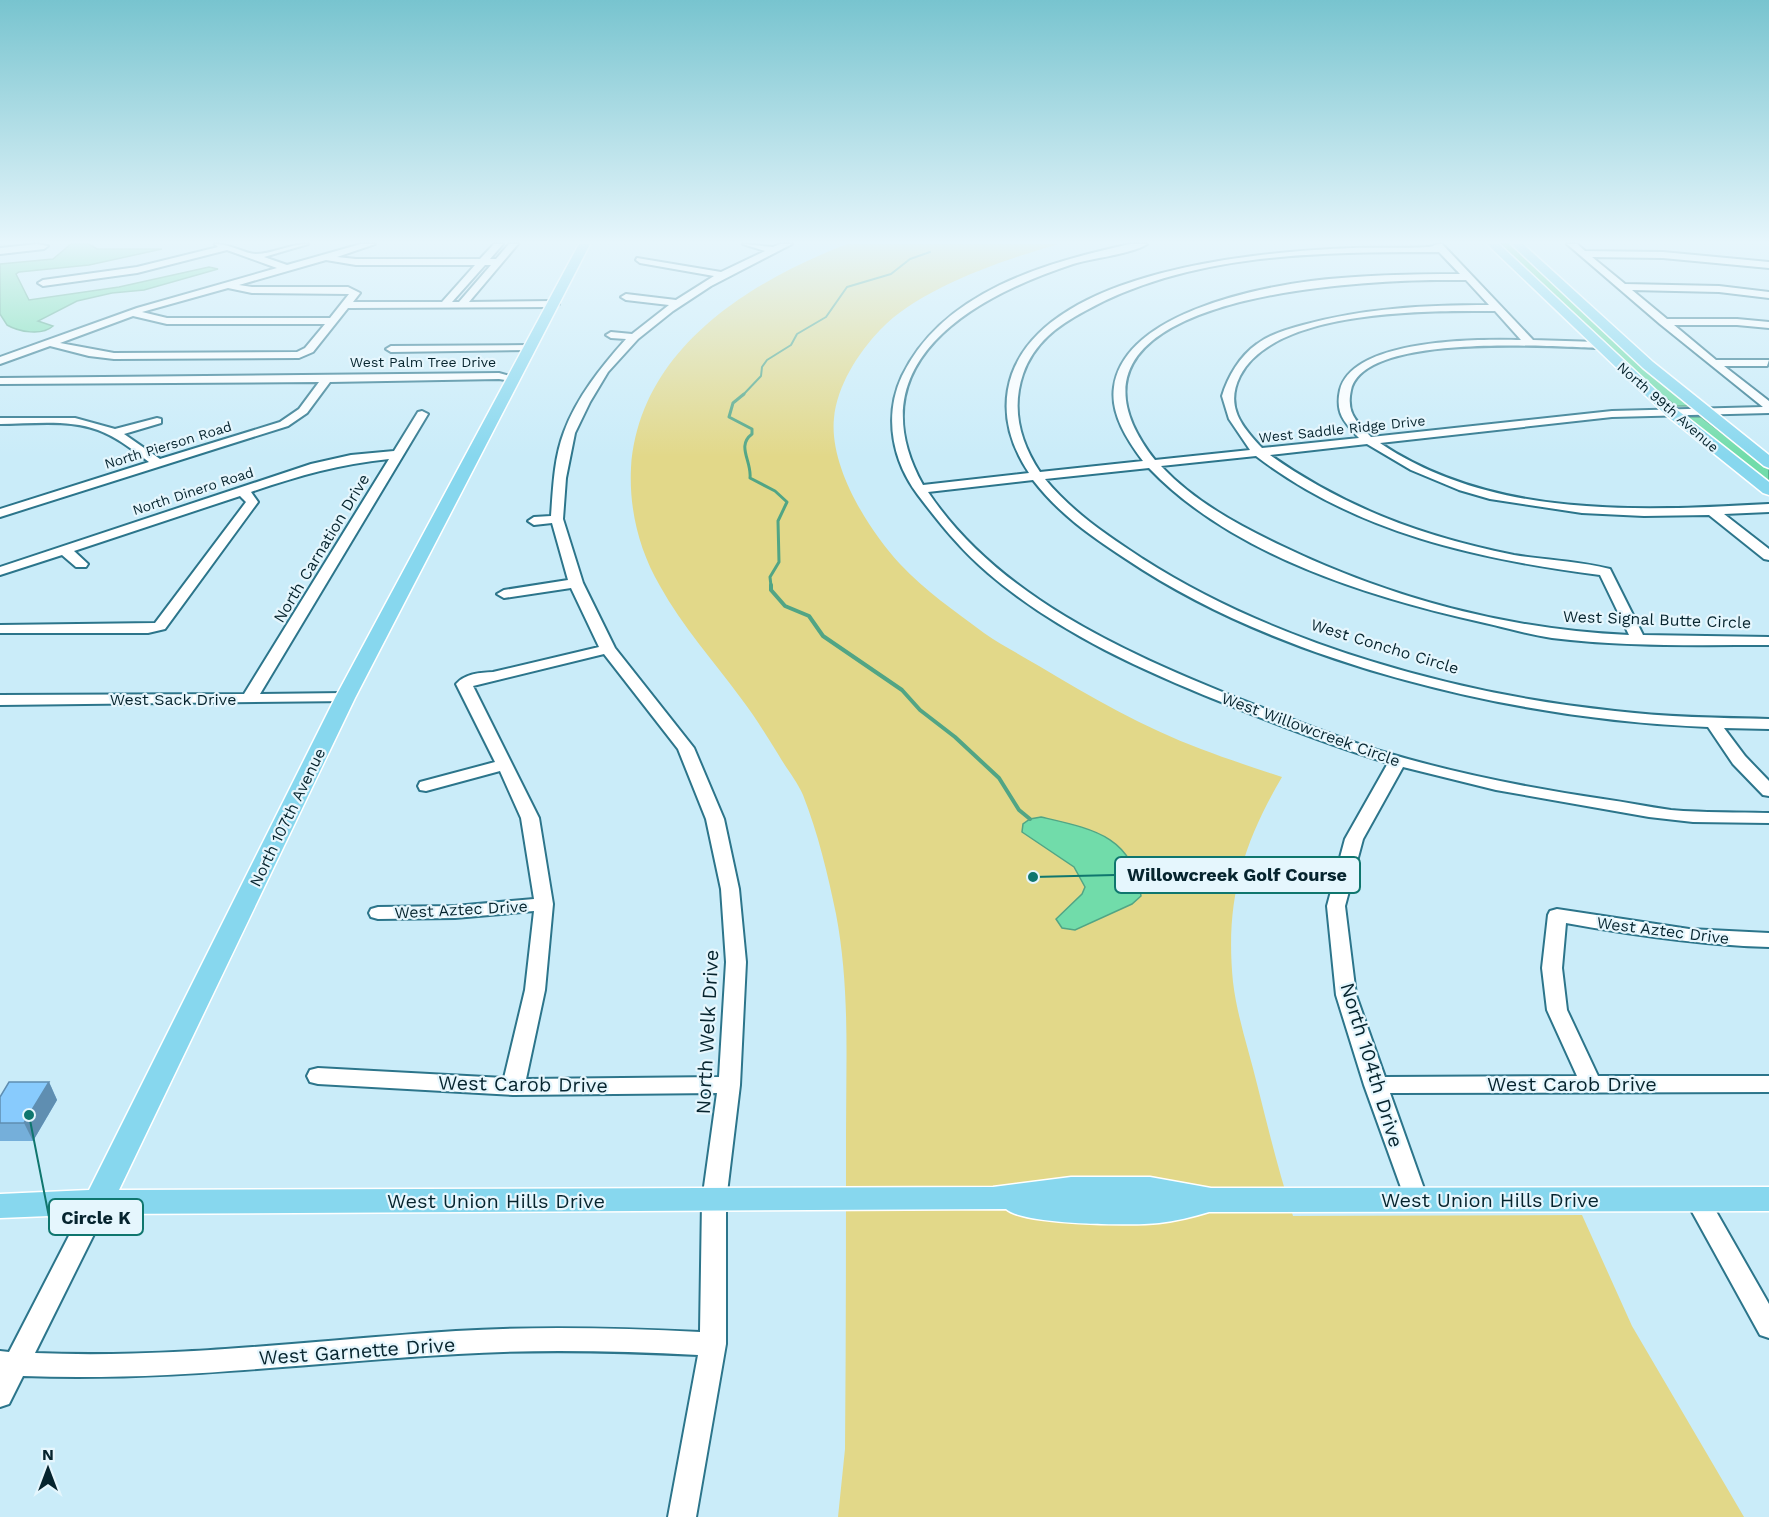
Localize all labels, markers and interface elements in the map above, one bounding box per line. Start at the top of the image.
street label: West Palm Tree Drive [350,354,496,370]
street label: North 99th Avenue [1614,359,1722,455]
street label: West Saddle Ridge Drive [1258,412,1426,446]
street label: North Pierson Road [102,418,234,472]
street label: North Dinero Road [130,464,256,518]
street label: North Carnation Drive [269,470,373,626]
street label: West Signal Butte Circle [1563,607,1751,632]
street label: West Concho Circle [1309,615,1461,678]
street label: West Willowcreek Circle [1219,688,1403,771]
street label: West Sack Drive [110,690,236,709]
street label: North 107th Avenue [246,745,329,890]
callout: Willowcreek Golf Course [1115,857,1360,893]
text: Willowcreek Golf Course [1127,864,1347,885]
street label: West Aztec Drive [394,897,528,922]
street label: West Aztec Drive [1596,913,1730,948]
street label: North Welk Drive [691,949,723,1115]
street label: North 104th Drive [1336,980,1408,1150]
street label: West Carob Drive [438,1071,608,1097]
street label: West Carob Drive [1487,1072,1657,1096]
street label: West Union Hills Drive [1381,1188,1599,1212]
street label: West Union Hills Drive [387,1189,605,1213]
callout: Circle K [49,1199,143,1235]
text: Circle K [61,1207,131,1228]
street label: West Garnette Drive [258,1332,456,1370]
north arrow [18,1439,78,1499]
text: N [42,1445,54,1464]

